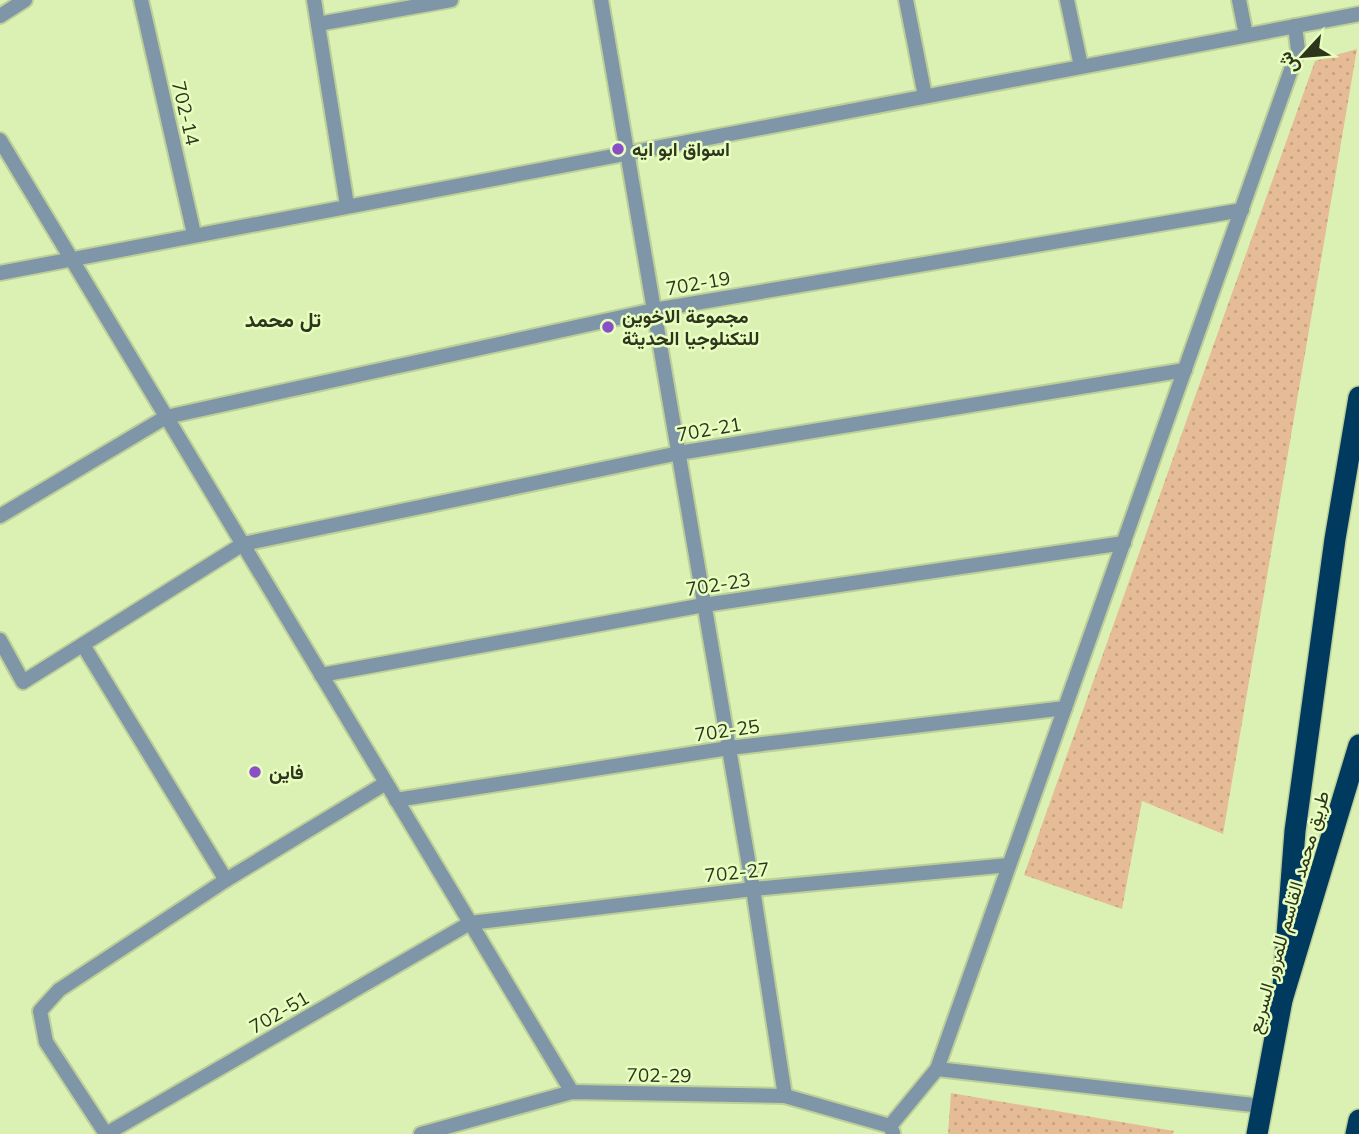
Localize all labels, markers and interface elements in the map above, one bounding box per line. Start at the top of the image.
north arrow [1268,21,1338,91]
text: ش [1272,48,1304,79]
street label: 702-14 [167,79,205,147]
place label: اسواق ابو ايه [632,137,730,162]
marker: اسواق ابو ايه [610,141,626,157]
street label: 702-19 [664,266,732,300]
place label: مجموعة الاخوين للتكنلوجيا الحديثة [622,304,759,351]
district label: تل محمد [245,306,321,332]
marker: مجموعة الاخوين للتكنلوجيا الحديثة [600,319,616,335]
street label: 702-21 [675,412,743,446]
street label: 702-23 [684,567,752,601]
street label: 702-25 [693,714,761,746]
place label: فاين [269,760,304,784]
marker: فاين [247,764,263,780]
street label: طريق محمد القاسم للمرور السريع [1242,788,1336,1037]
street label: 702-27 [703,857,771,887]
street label: 702-51 [245,985,313,1039]
street label: 702-29 [626,1062,692,1088]

